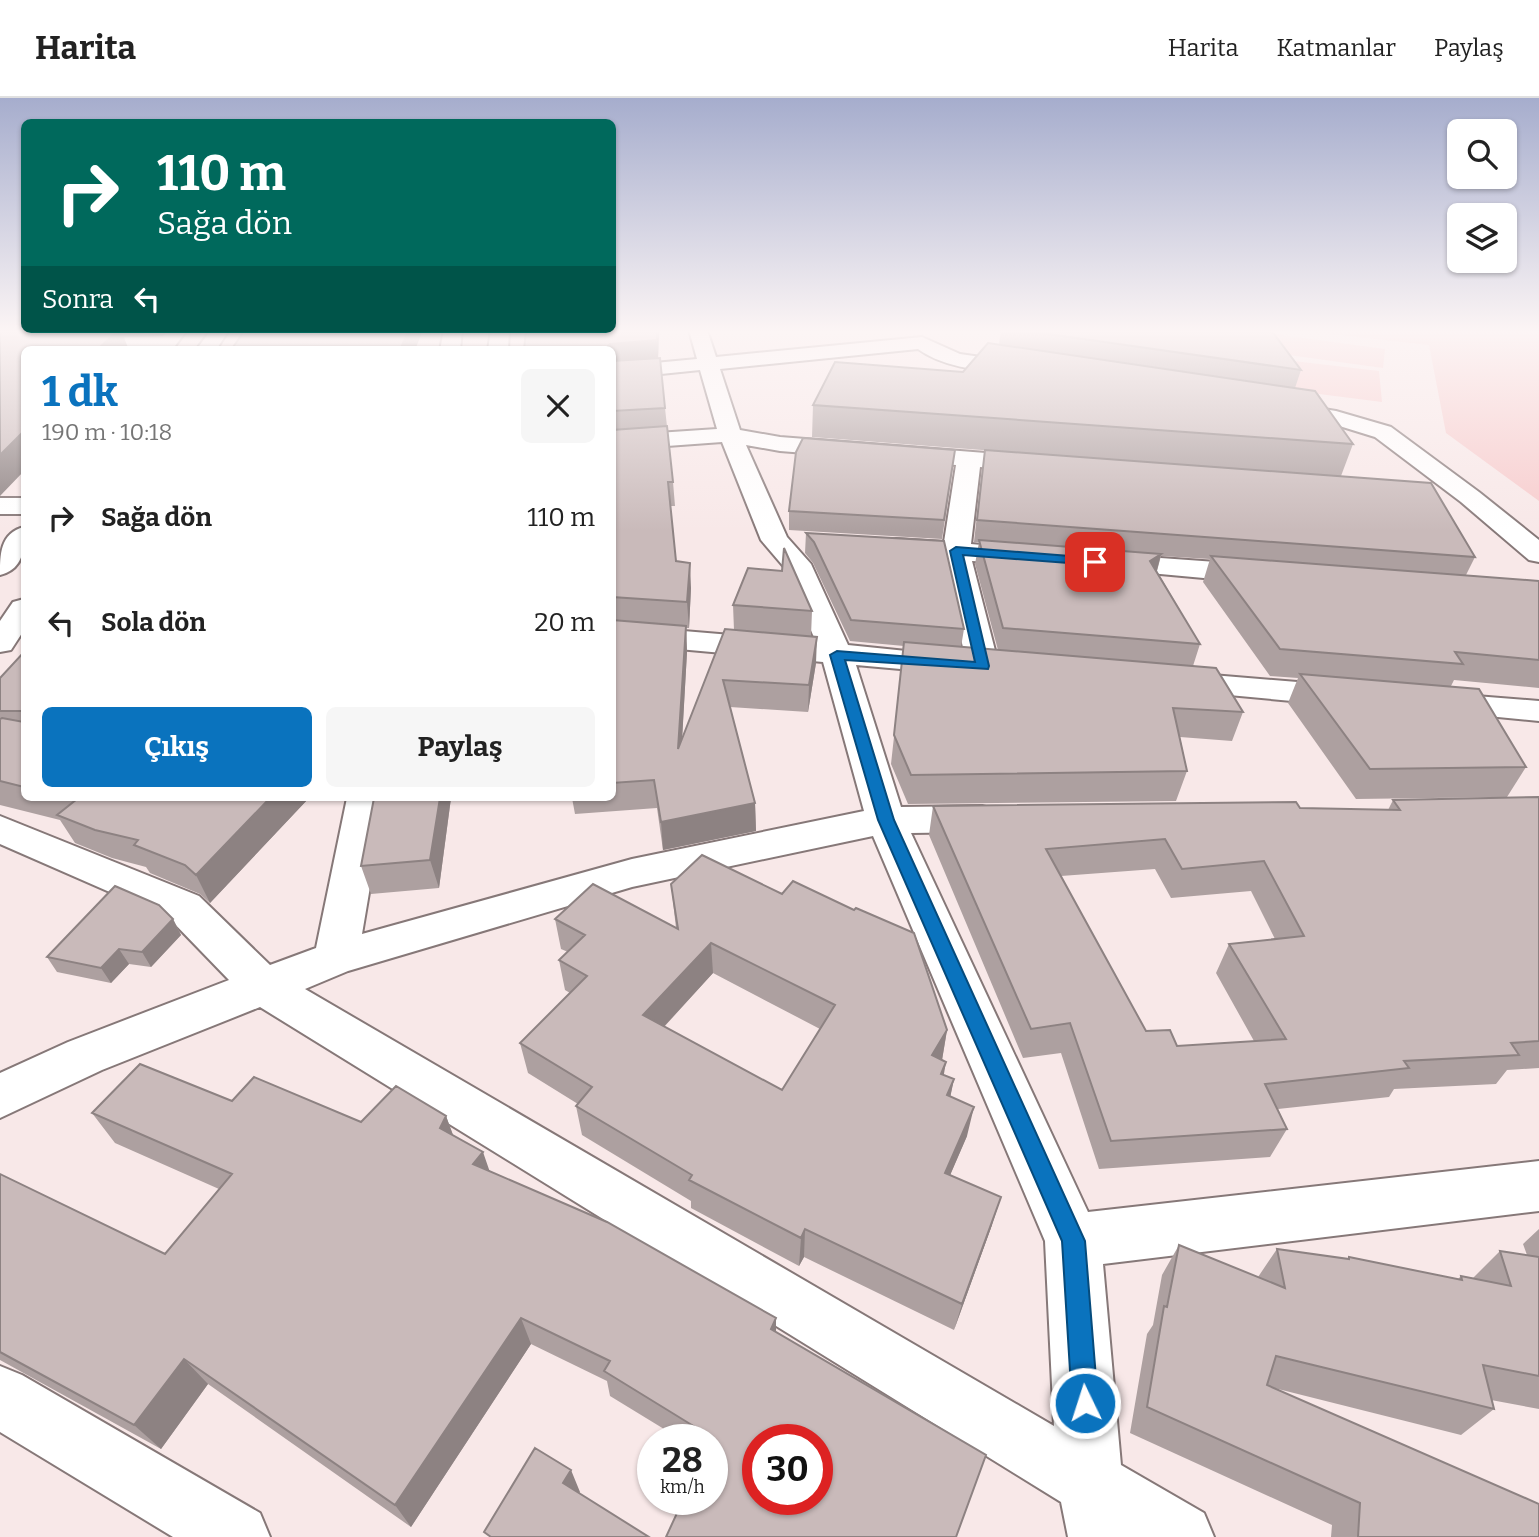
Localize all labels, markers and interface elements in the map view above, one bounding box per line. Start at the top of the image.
text: Harita [35,28,136,68]
text: Harita [1168,34,1239,62]
text: Katmanlar [1277,34,1396,62]
text: Paylaş [1434,34,1504,62]
map controls [1447,119,1517,273]
button: search [1447,119,1517,189]
text: 110 m [157,144,286,203]
icon: right [42,147,133,238]
button: layers [1447,203,1517,273]
text: Sağa dön [157,204,292,242]
icon: left [128,280,166,318]
text: Sonra [42,284,114,315]
text: 1 dk [42,367,118,417]
button: close [521,369,595,443]
text: 190 m · 10:18 [42,418,172,446]
icon: right [42,499,80,537]
text: Sağa dön [101,502,212,533]
text: 110 m [527,502,595,533]
pin [1065,532,1125,592]
icon: arrive [1076,543,1114,581]
icon: left [42,604,80,642]
text: Sola dön [101,607,206,638]
text: 20 m [534,607,595,638]
button: Çıkış [42,707,312,787]
button: Paylaş [326,707,595,787]
position arrow [1048,1366,1122,1440]
speed limit sign: 30 [742,1424,833,1515]
text: 28 [662,1439,703,1481]
text: km/h [660,1476,705,1498]

